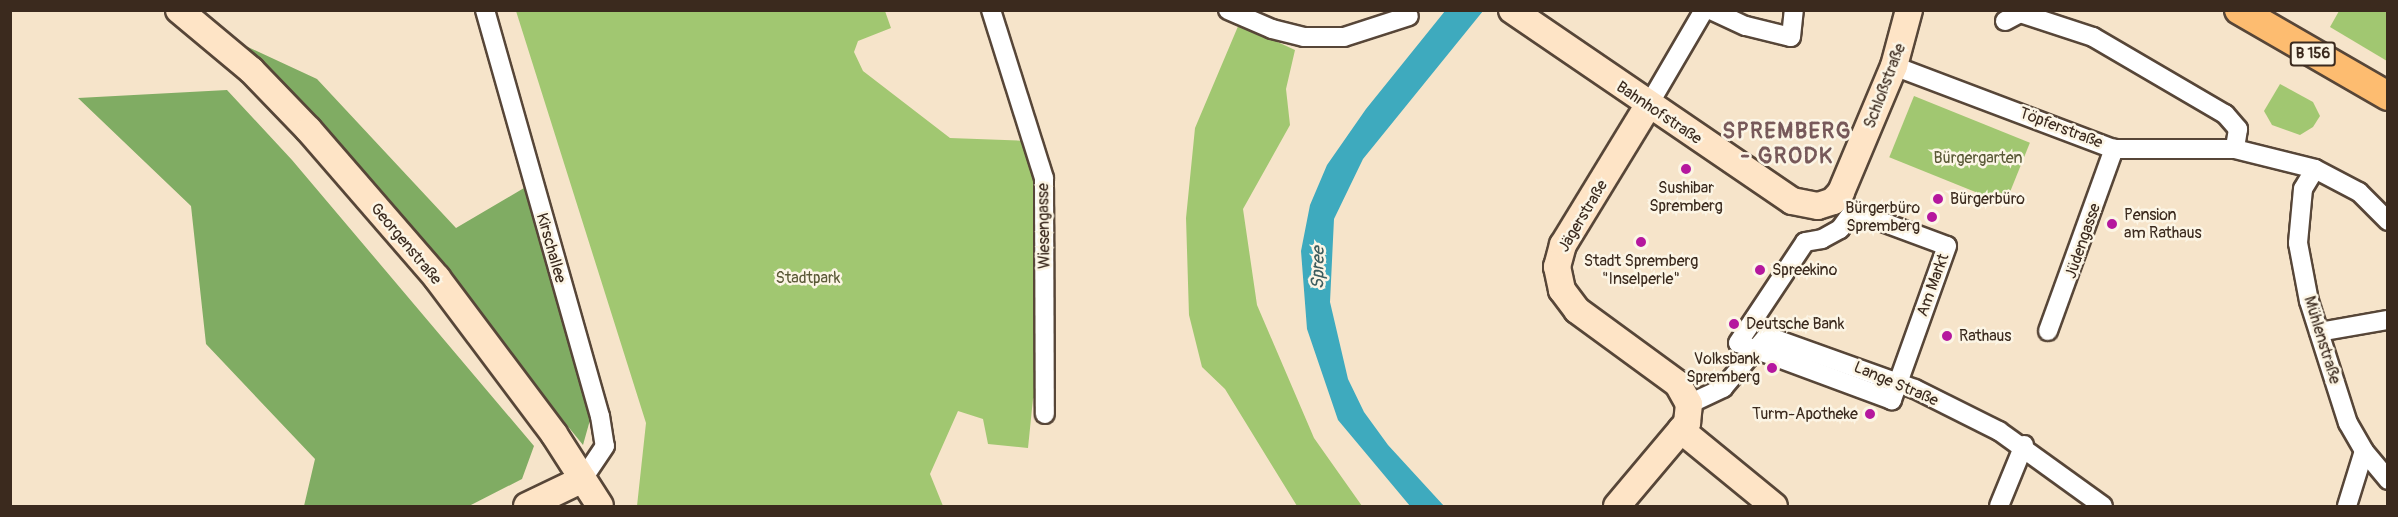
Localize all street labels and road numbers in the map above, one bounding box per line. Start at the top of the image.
street label: Schloßstraße [1860,41,1910,131]
road number: B 156 [2289,42,2337,66]
street label: Bahnhofstraße [1613,77,1705,149]
street label: Töpferstraße [2017,103,2105,153]
street label: Jägerstraße [1554,177,1612,255]
street label: Wiesengasse [1034,183,1054,269]
street label: Georgenstraße [366,199,446,289]
street label: Jüdengasse [2061,201,2105,281]
street label: Kirschallee [532,211,570,285]
street label: Am Markt [1913,251,1953,319]
street label: Mühlenstraße [2300,294,2344,386]
street label: Lange Straße [1851,358,1941,410]

